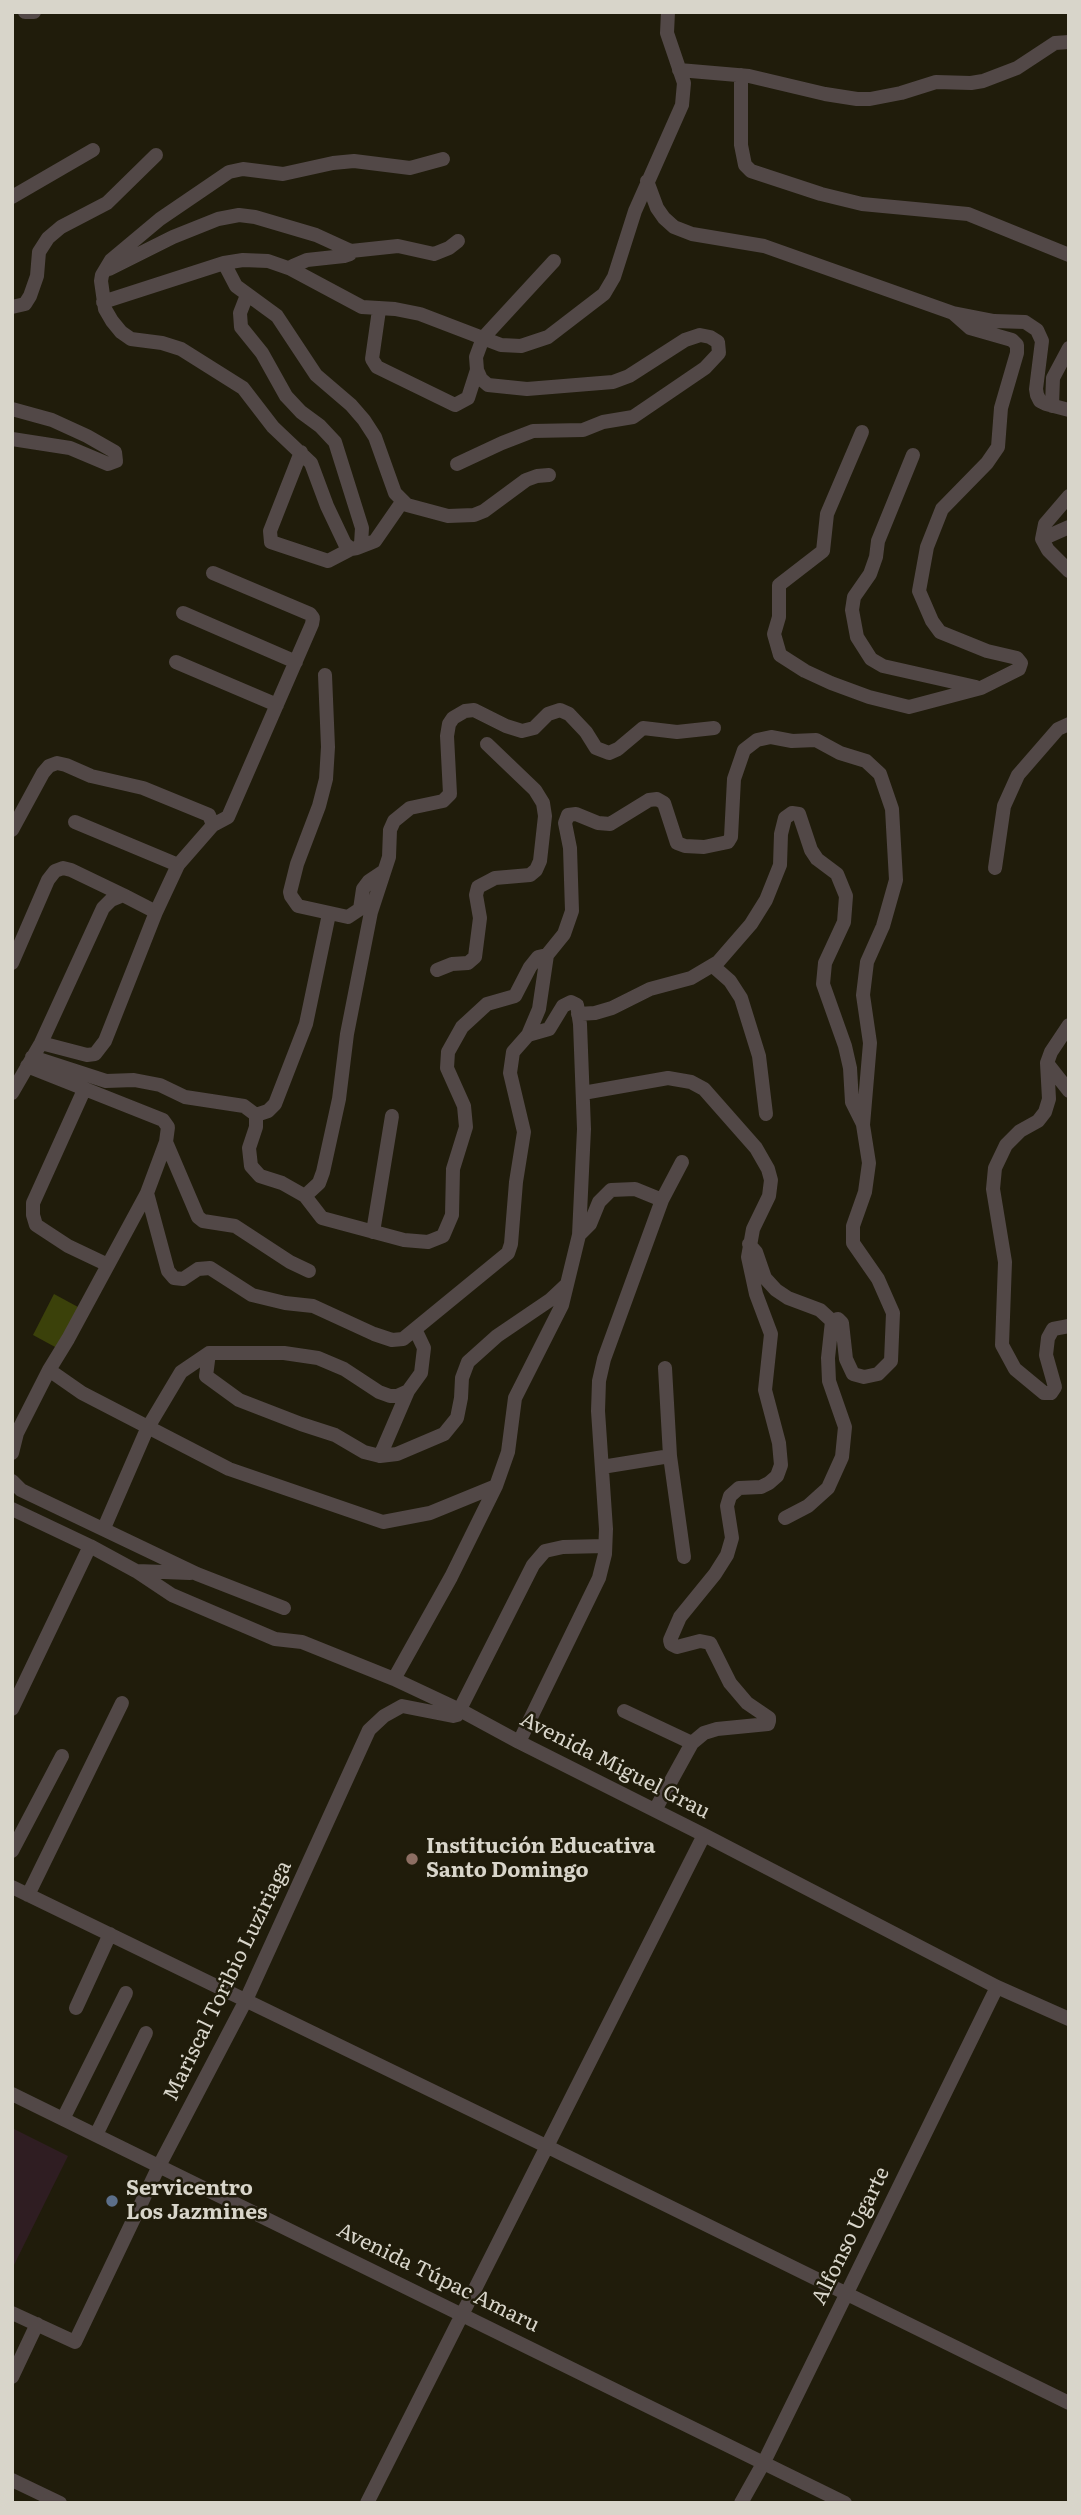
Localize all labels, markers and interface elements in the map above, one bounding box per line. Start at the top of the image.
street label: Avenida Miguel Grau [516,1707,714,1825]
place label: Institución Educativa Santo Domingo [426,1834,655,1884]
marker: Institución Educativa Santo Domingo [404,1851,420,1867]
street label: Mariscal Toribio Luziriaga [159,1857,297,2105]
street label: Alfonso Ugarte [807,2163,895,2309]
place label: Servicentro Los Jazmines [126,2176,267,2226]
marker: Servicentro Los Jazmines [104,2193,120,2209]
street label: Avenida Túpac Amaru [333,2218,543,2338]

